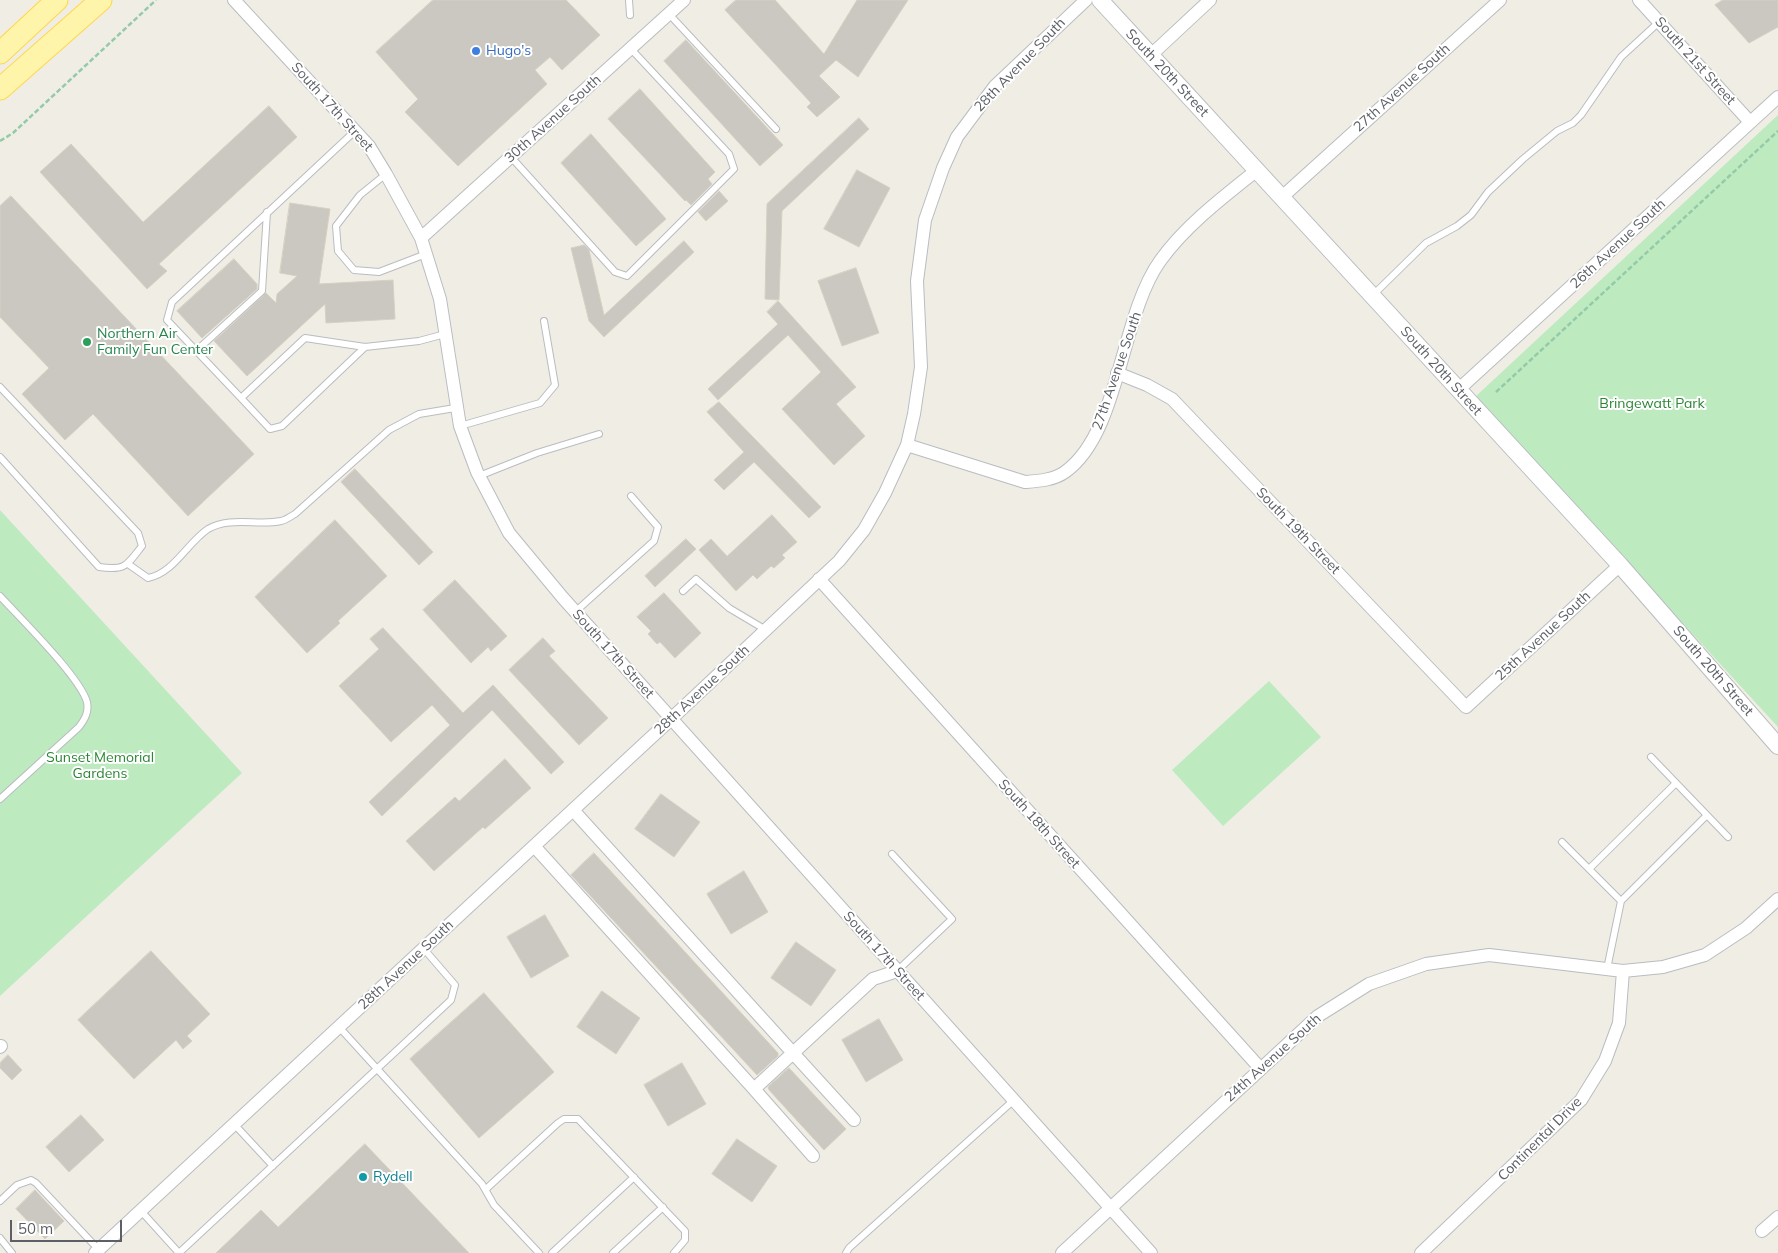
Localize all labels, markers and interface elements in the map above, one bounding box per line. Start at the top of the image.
street label: South 21st Street [1651,14,1739,108]
street label: 28th Avenue South [971,15,1069,115]
street label: South 20th Street [1122,26,1212,120]
street label: 27th Avenue South [1350,40,1454,136]
place label: Hugo's [486,43,531,59]
marker: Hugo's [470,45,482,57]
street label: South 17th Street [288,59,376,155]
street label: 30th Avenue South [501,71,605,167]
street label: 26th Avenue South [1567,196,1669,292]
street label: 27th Avenue South [1089,310,1145,432]
street label: South 20th Street [1397,323,1485,419]
place label: Northern Air Family Fun Center [97,326,213,358]
marker: Northern Air Family Fun Center [81,336,93,348]
park label: Bringewatt Park [1599,396,1705,412]
street label: South 19th Street [1252,484,1344,578]
street label: 25th Avenue South [1492,588,1594,684]
street label: South 17th Street [569,606,657,702]
street label: South 20th Street [1669,623,1757,719]
street label: 28th Avenue South [651,642,753,738]
park label: Sunset Memorial Gardens [46,750,154,782]
street label: South 18th Street [995,776,1083,872]
street label: South 17th Street [840,908,928,1004]
street label: 28th Avenue South [355,917,457,1013]
street label: 24th Avenue South [1221,1010,1325,1106]
street label: Continental Drive [1495,1094,1585,1184]
place label: Rydell [373,1169,413,1185]
marker: Rydell [357,1171,369,1183]
scale bar [12,1210,125,1242]
text: 50 m [18,1219,53,1238]

